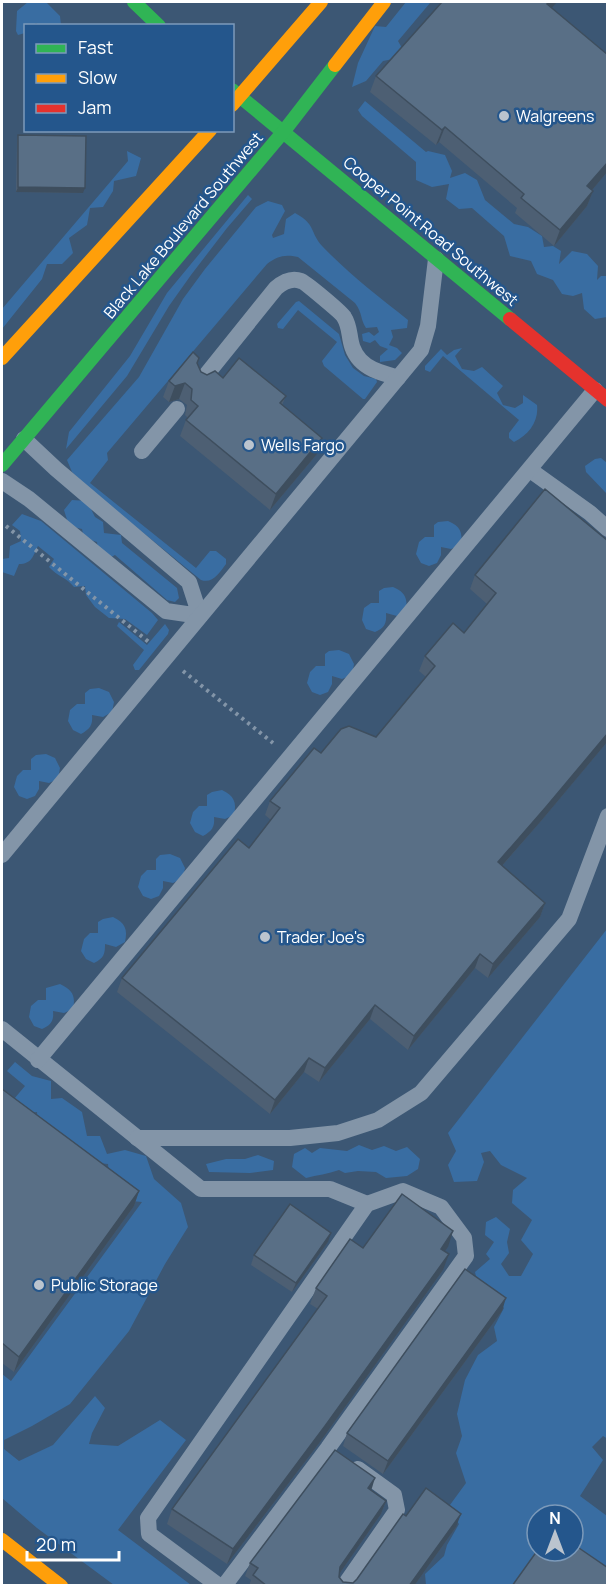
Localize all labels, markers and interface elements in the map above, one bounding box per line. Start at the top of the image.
legend [24,24,234,132]
text: Fast [78,35,113,59]
text: Slow [78,65,118,89]
text: Jam [78,95,112,119]
place label: Walgreens [516,105,594,127]
marker: Walgreens [497,109,511,123]
street label: Black Lake Boulevard Southwest [98,127,268,323]
street label: Cooper Point Road Southwest [339,151,523,311]
place label: Wells Fargo [261,434,344,456]
marker: Wells Fargo [242,438,256,452]
place label: Trader Joe's [277,926,365,948]
marker: Trader Joe's [258,930,272,944]
place label: Public Storage [51,1274,158,1296]
marker: Public Storage [32,1278,46,1292]
north arrow [525,1503,585,1563]
text: N [549,1507,561,1529]
scale bar [27,1524,118,1562]
text: 20 m [36,1532,76,1556]

